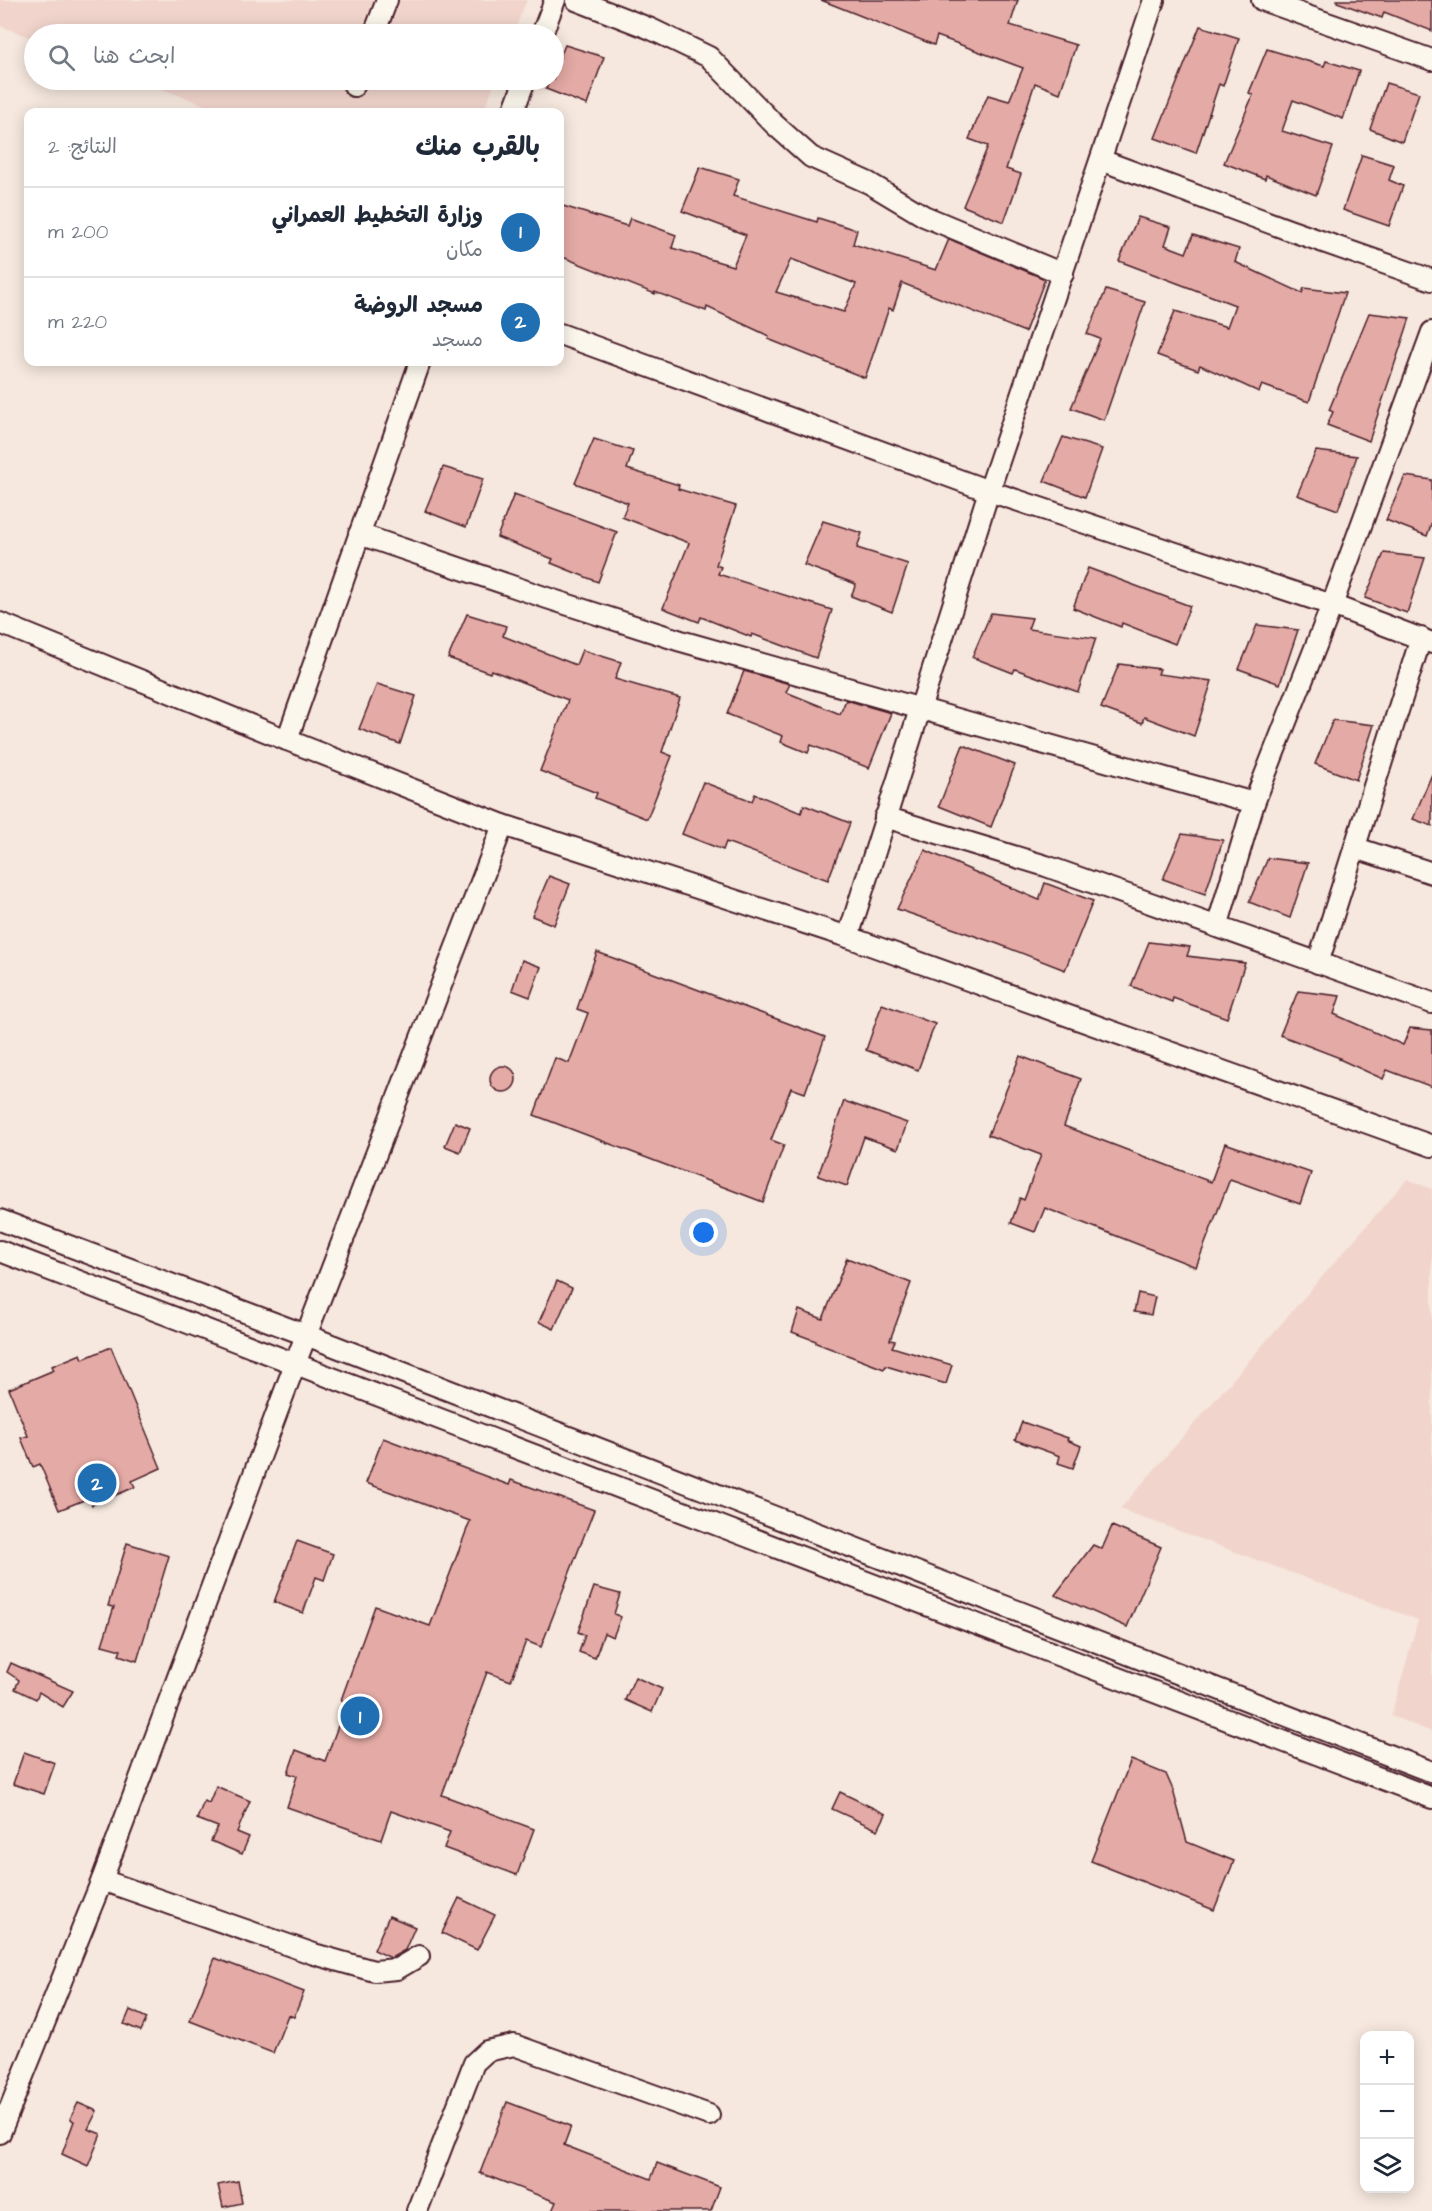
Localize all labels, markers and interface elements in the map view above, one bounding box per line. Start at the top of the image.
search box [24,24,564,90]
icon: search [45,41,78,74]
text: ابحث هنا [93,41,175,72]
text: بالقرب منك [416,129,540,165]
text: النتائج: 2 [48,133,117,161]
text: وزارة التخطيط العمراني [272,200,483,231]
text: 200 m [48,218,108,246]
text: 1 [519,218,522,246]
text: مكان [446,236,483,264]
text: مسجد الروضة [354,290,483,321]
text: 220 m [48,308,107,336]
text: 2 [515,308,526,336]
text: مسجد [432,326,483,354]
your location [689,1218,718,1247]
pin: 2 [78,1460,116,1506]
pin: 1 [340,1694,380,1738]
map controls [1360,2031,1414,2193]
button: + [1360,2031,1414,2085]
button: − [1360,2085,1414,2139]
button: layers [1360,2139,1414,2193]

